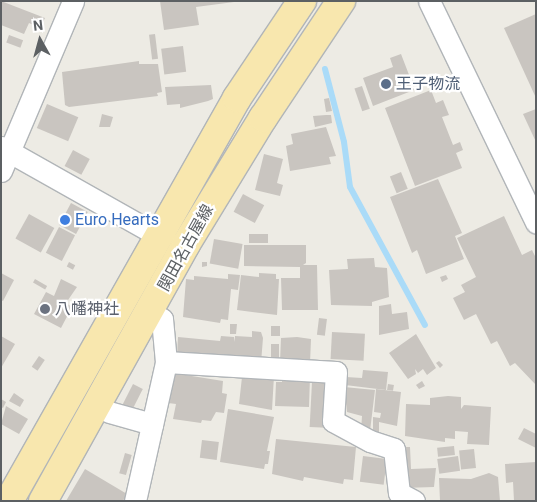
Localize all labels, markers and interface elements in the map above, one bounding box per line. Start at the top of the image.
north arrow [15,15,65,65]
text: N [32,17,44,34]
place label: 王子物流 [396,74,460,94]
marker: 王子物流 [380,78,392,90]
street label: 関田名古屋線 [154,201,218,295]
place label: Euro Hearts [75,210,159,230]
marker: Euro Hearts [59,214,71,226]
place label: 八幡神社 [55,299,119,319]
marker: 八幡神社 [39,303,51,315]

